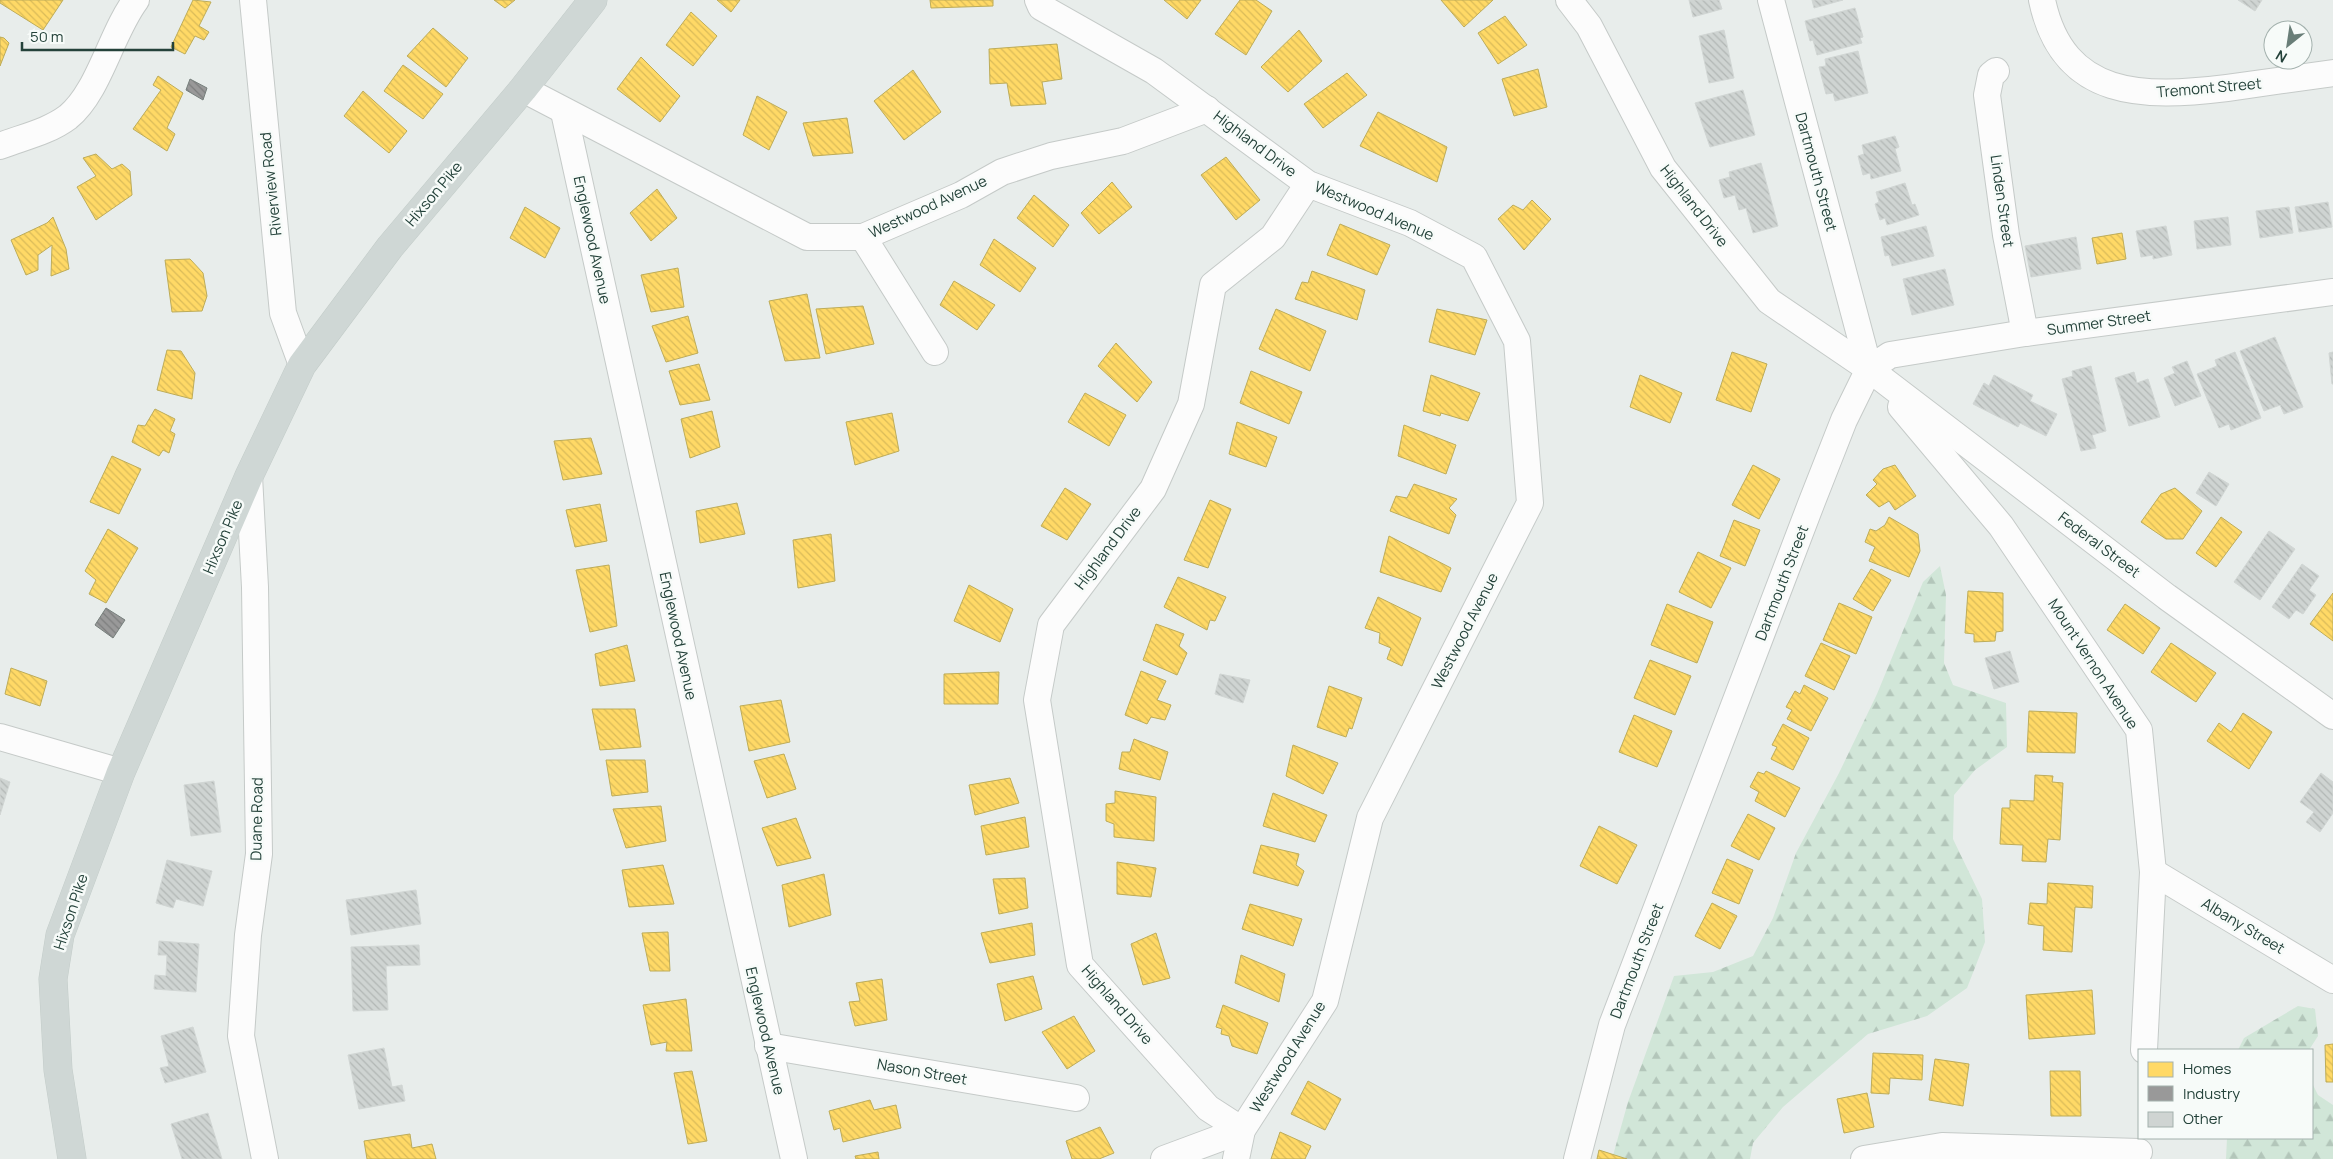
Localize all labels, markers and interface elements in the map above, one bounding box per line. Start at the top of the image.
scale bar [22,20,174,52]
north arrow [2263,20,2313,70]
text: 50 m [30,26,64,47]
text: N [2272,46,2290,67]
street label: Tremont Street [2155,72,2262,103]
street label: Highland Drive [1209,105,1301,182]
street label: Dartmouth Street [1791,110,1842,234]
street label: Riverview Road [255,131,286,237]
street label: Linden Street [1986,153,2019,249]
street label: Hixson Pike [400,157,467,231]
street label: Highland Drive [1656,160,1733,251]
street label: Westwood Avenue [865,170,990,243]
street label: Englewood Avenue [569,174,616,306]
street label: Westwood Avenue [1311,176,1437,245]
street label: Summer Street [2046,305,2152,340]
street label: Hixson Pike [197,496,248,577]
street label: Highland Drive [1069,502,1146,594]
street label: Federal Street [2054,507,2145,582]
street label: Dartmouth Street [1750,522,1813,644]
street label: Westwood Avenue [1426,569,1503,693]
street label: Englewood Avenue [655,570,702,702]
street label: Mount Vernon Avenue [2043,594,2144,733]
street label: Duane Road [245,777,268,861]
street label: Hixson Pike [48,871,93,953]
street label: Albany Street [2198,892,2289,959]
street label: Dartmouth Street [1605,900,1668,1022]
street label: Highland Drive [1077,960,1158,1049]
street label: Englewood Avenue [741,965,790,1097]
street label: Westwood Avenue [1245,997,1331,1117]
legend [2138,1049,2313,1139]
street label: Nason Street [875,1053,969,1090]
text: Homes [2183,1058,2232,1079]
text: Industry [2183,1083,2240,1104]
text: Other [2183,1108,2224,1129]

